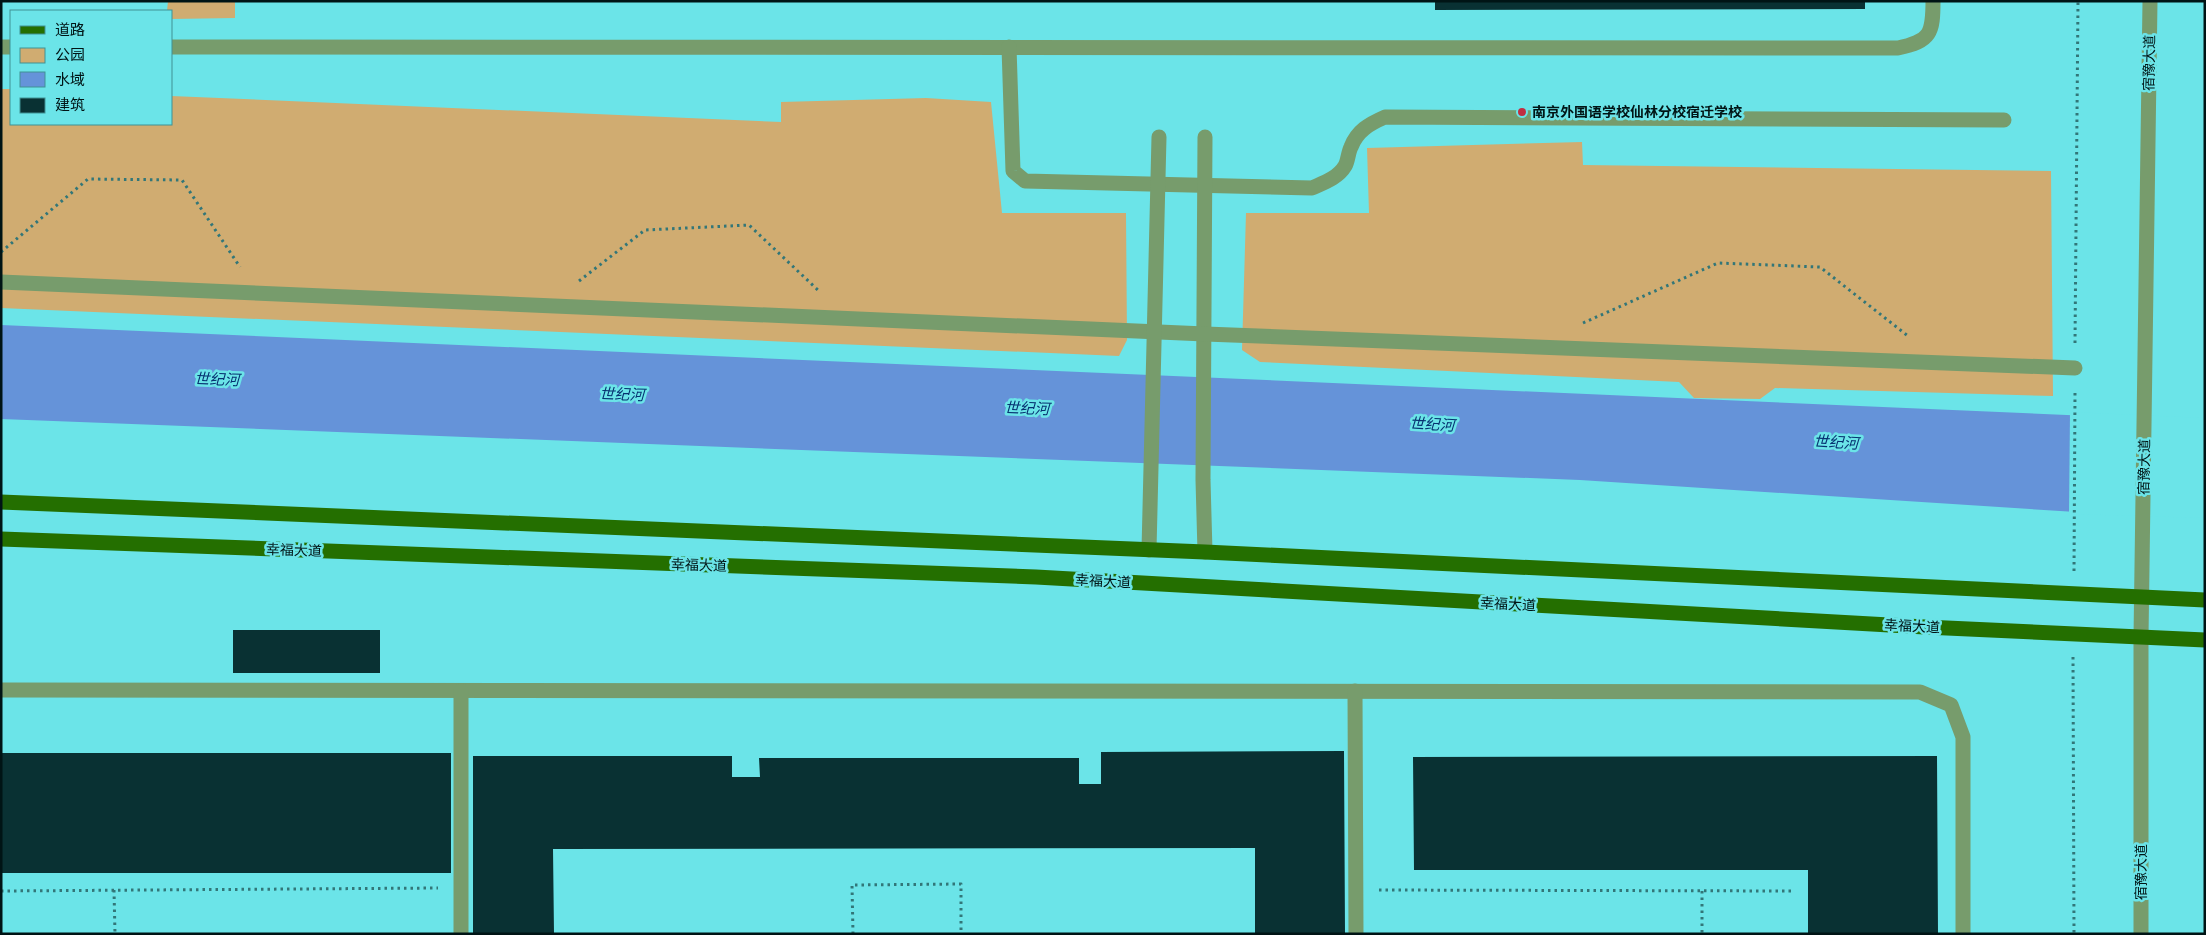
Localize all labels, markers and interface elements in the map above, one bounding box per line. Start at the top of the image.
legend [10,10,172,125]
text: 道路 [55,20,85,39]
street label: 宿豫大道 [2140,35,2158,91]
text: 公园 [55,45,85,64]
text: 水域 [55,70,85,89]
text: 建筑 [55,95,85,114]
place label: 南京外国语学校仙林分校宿迁学校 [1532,103,1742,121]
marker: 南京外国语学校仙林分校宿迁学校 [1516,106,1528,118]
water label: 世纪河 [194,369,243,389]
water label: 世纪河 [599,384,648,404]
water label: 世纪河 [1004,398,1053,418]
water label: 世纪河 [1409,413,1458,435]
water label: 世纪河 [1813,431,1862,453]
street label: 宿豫大道 [2135,439,2153,495]
street label: 幸福大道 [266,540,322,560]
street label: 幸福大道 [671,555,727,575]
street label: 幸福大道 [1075,571,1131,591]
street label: 幸福大道 [1480,594,1536,614]
street label: 幸福大道 [1884,616,1940,636]
street label: 宿豫大道 [2132,844,2150,900]

